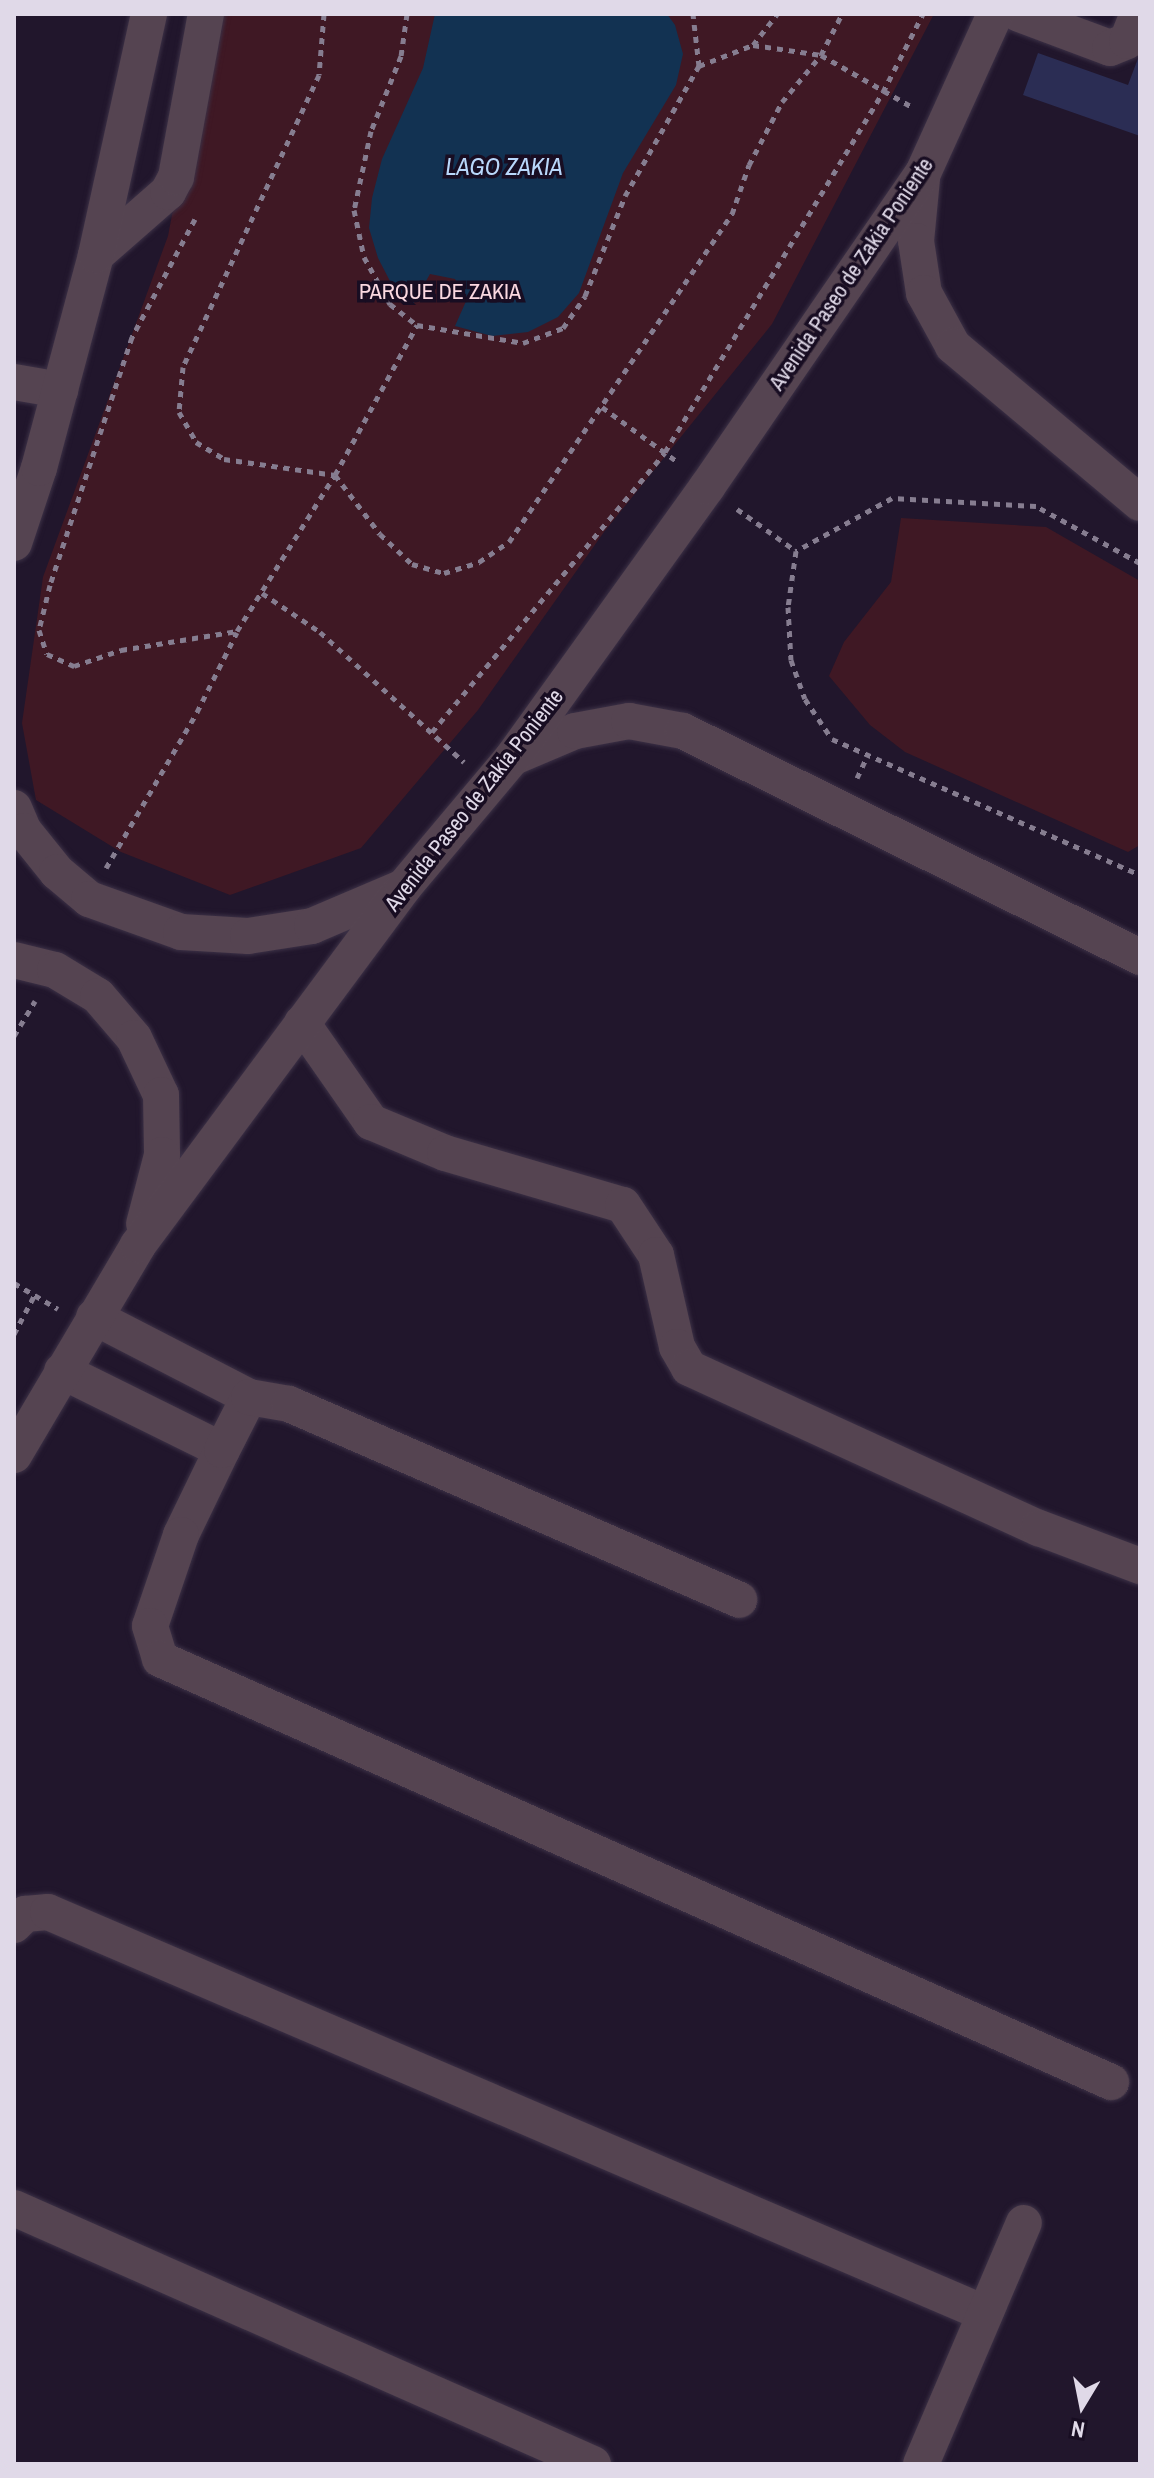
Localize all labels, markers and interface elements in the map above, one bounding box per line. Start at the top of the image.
water label: LAGO ZAKIA [445,153,563,181]
street label: Avenida Paseo de Zakia Poniente [763,153,939,395]
park label: PARQUE DE ZAKIA [359,279,521,305]
street label: Avenida Paseo de Zakia Poniente [379,684,569,916]
north arrow [1042,2366,1122,2446]
text: N [1069,2414,1087,2446]

